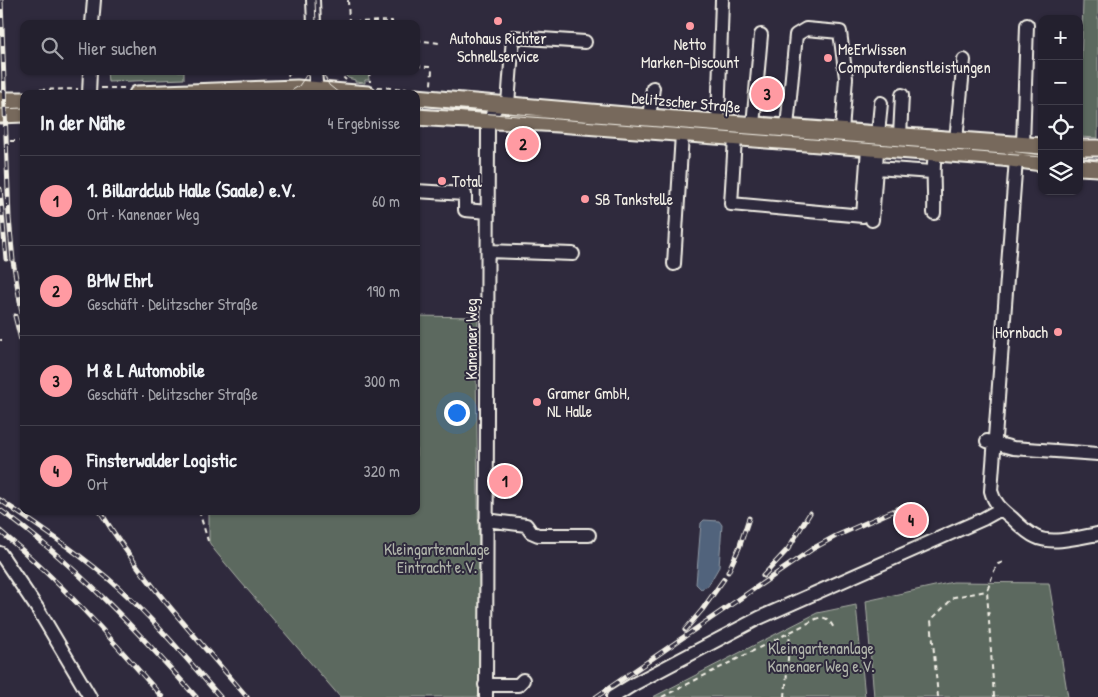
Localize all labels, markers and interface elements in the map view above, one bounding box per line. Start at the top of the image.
marker: Autohaus Richter Schnellservice [492,15,504,27]
map controls [1038,15,1083,195]
button: + [1038,15,1083,60]
search box [20,20,420,75]
marker: Netto Marken-Discount [684,20,696,32]
place label: Autohaus Richter Schnellservice [449,27,547,67]
place label: Netto Marken-Discount [641,33,739,73]
icon: search [38,34,66,62]
text: Hier suchen [78,35,157,61]
place label: MeErWissen Computerdienstleistungen [838,38,991,78]
marker: MeErWissen Computerdienstleistungen [822,52,834,64]
button: − [1038,60,1083,105]
pin: 3 [751,75,783,113]
street label: Delitzscher Straße [630,86,742,118]
button: locate [1038,105,1083,150]
text: In der Nähe [40,108,125,137]
text: 4 Ergebnisse [328,112,400,134]
pin: 2 [507,125,539,163]
button: layers [1038,150,1083,195]
place label: Total [452,170,483,192]
marker: Total [436,175,448,187]
text: 1. Billardclub Halle (Saale) e.V. [87,177,296,203]
place label: SB Tankstelle [595,188,674,210]
text: 1 [53,190,59,212]
text: 60 m [372,190,400,212]
marker: SB Tankstelle [579,193,591,205]
text: Ort · Kanenaer Weg [87,203,199,225]
text: BMW Ehrl [87,267,153,293]
text: 2 [52,280,60,302]
text: 190 m [367,280,400,302]
text: Geschäft · Delitzscher Straße [87,293,258,315]
street label: Kanenaer Weg [460,298,482,380]
place label: Hornbach [995,321,1048,343]
marker: Hornbach [1052,326,1064,338]
text: M & L Automobile [87,357,205,383]
text: 3 [52,370,60,392]
text: 300 m [364,370,400,392]
place label: Gramer GmbH, NL Halle [547,382,630,422]
text: Geschäft · Delitzscher Straße [87,383,258,405]
marker: Gramer GmbH, NL Halle [531,396,543,408]
your location [444,400,470,426]
text: Finsterwalder Logistic [87,447,237,473]
text: 4 [53,460,59,482]
text: 320 m [364,460,400,482]
pin: 1 [489,462,521,500]
text: Ort [87,473,108,495]
pin: 4 [895,501,927,539]
park label: Kleingartenanlage Eintracht e.V. [384,538,491,578]
park label: Kleingartenanlage Kanenaer Weg e.V. [767,637,875,677]

